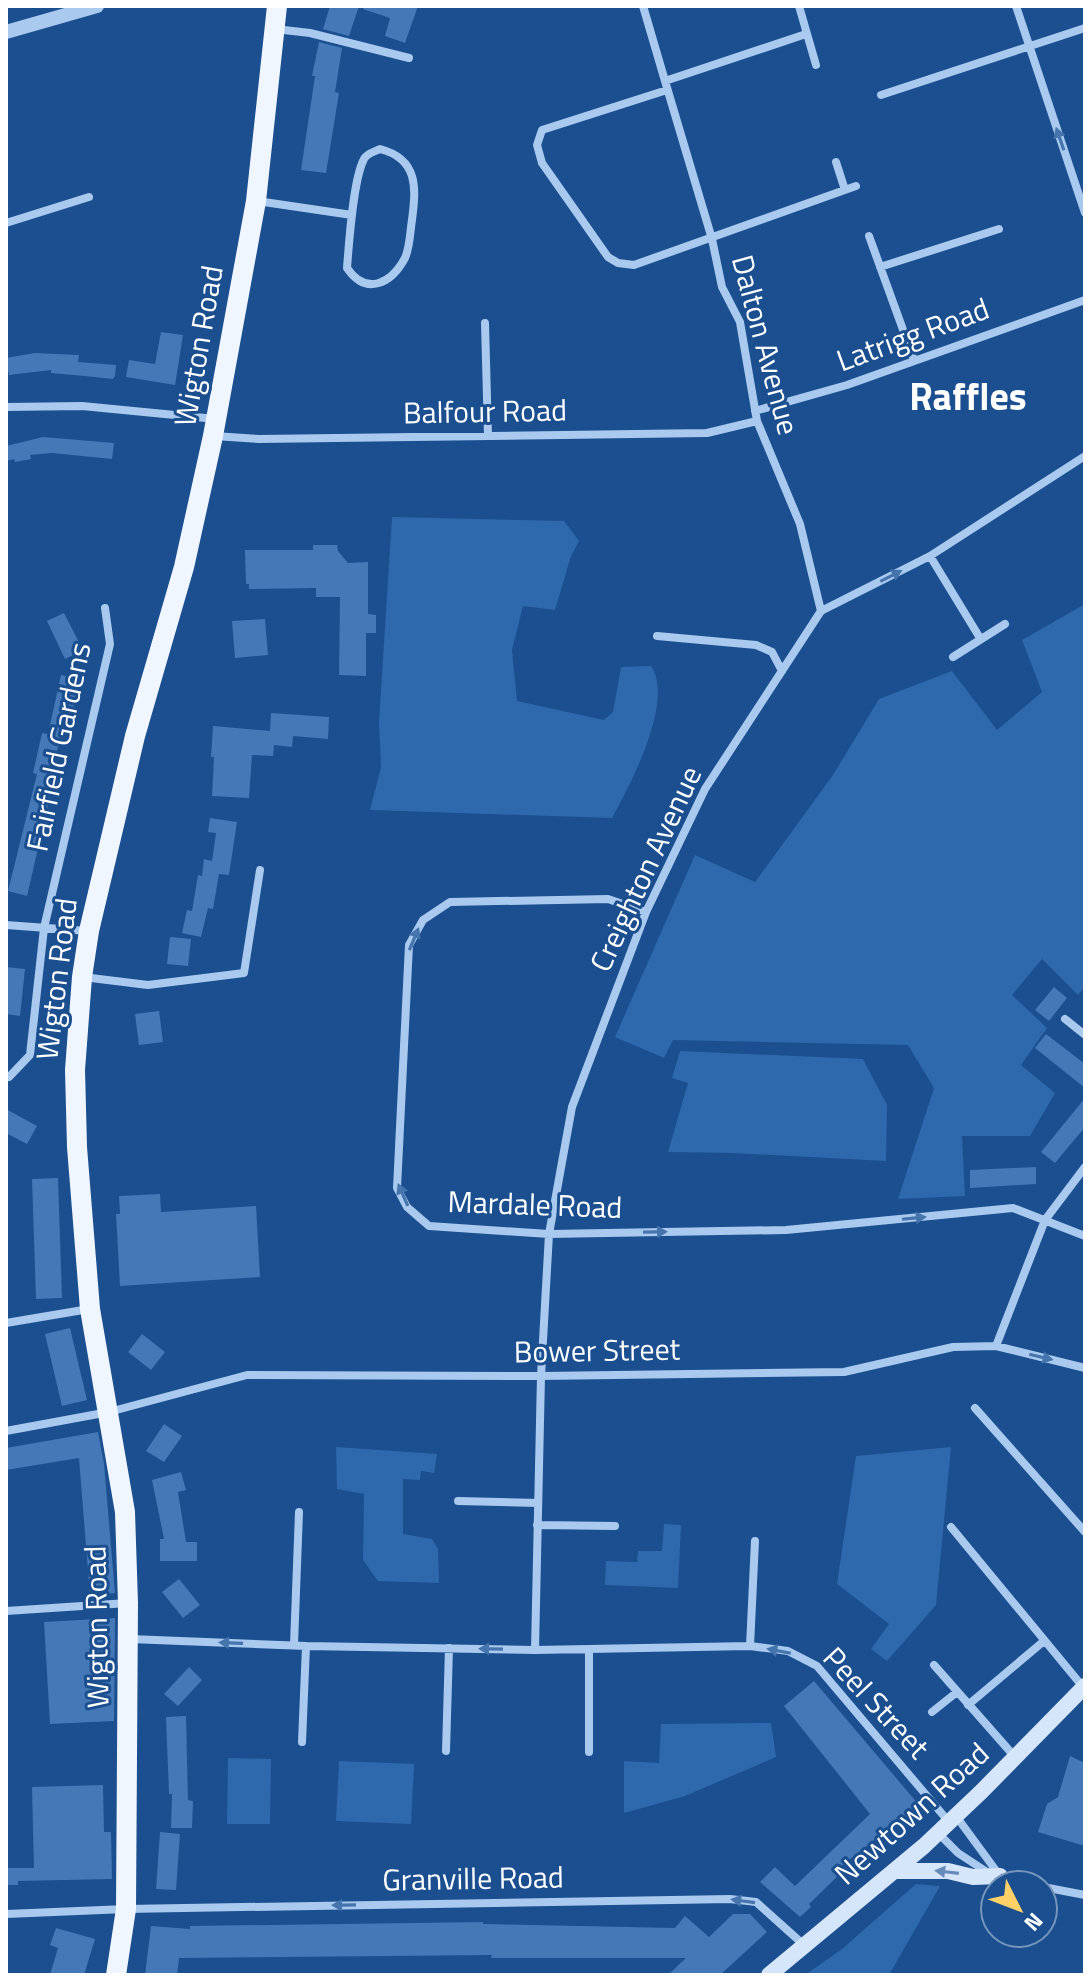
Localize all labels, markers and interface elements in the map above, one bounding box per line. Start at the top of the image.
one-way arrow [1053,127,1065,151]
street label: Dalton Avenue [720,250,812,440]
street label: Wigton Road [161,262,235,430]
street label: Latrigg Road [830,285,995,383]
district label: Raffles [909,367,1027,425]
street label: Balfour Road [403,387,567,435]
one-way arrow [880,569,903,583]
street label: Fairfield Gardens [13,638,103,855]
street label: Creighton Avenue [577,758,713,979]
street label: Wigton Road [23,895,89,1062]
one-way arrow [407,927,420,950]
street label: Mardale Road [447,1178,623,1230]
one-way arrow [396,1184,409,1207]
one-way arrow [902,1211,927,1224]
one-way arrow [643,1226,668,1238]
street label: Bower Street [513,1326,681,1374]
one-way arrow [1028,1351,1053,1363]
street label: Wigton Road [72,1545,120,1709]
one-way arrow [218,1636,243,1649]
street label: Peel Street [813,1636,941,1769]
one-way arrow [478,1643,503,1655]
one-way arrow [766,1644,791,1656]
street label: Newtown Road [824,1731,999,1896]
street label: Granville Road [382,1853,564,1903]
one-way arrow [935,1866,960,1879]
north arrow [979,1869,1059,1949]
one-way arrow [730,1894,755,1907]
one-way arrow [331,1899,356,1912]
text: N [1016,1905,1052,1939]

